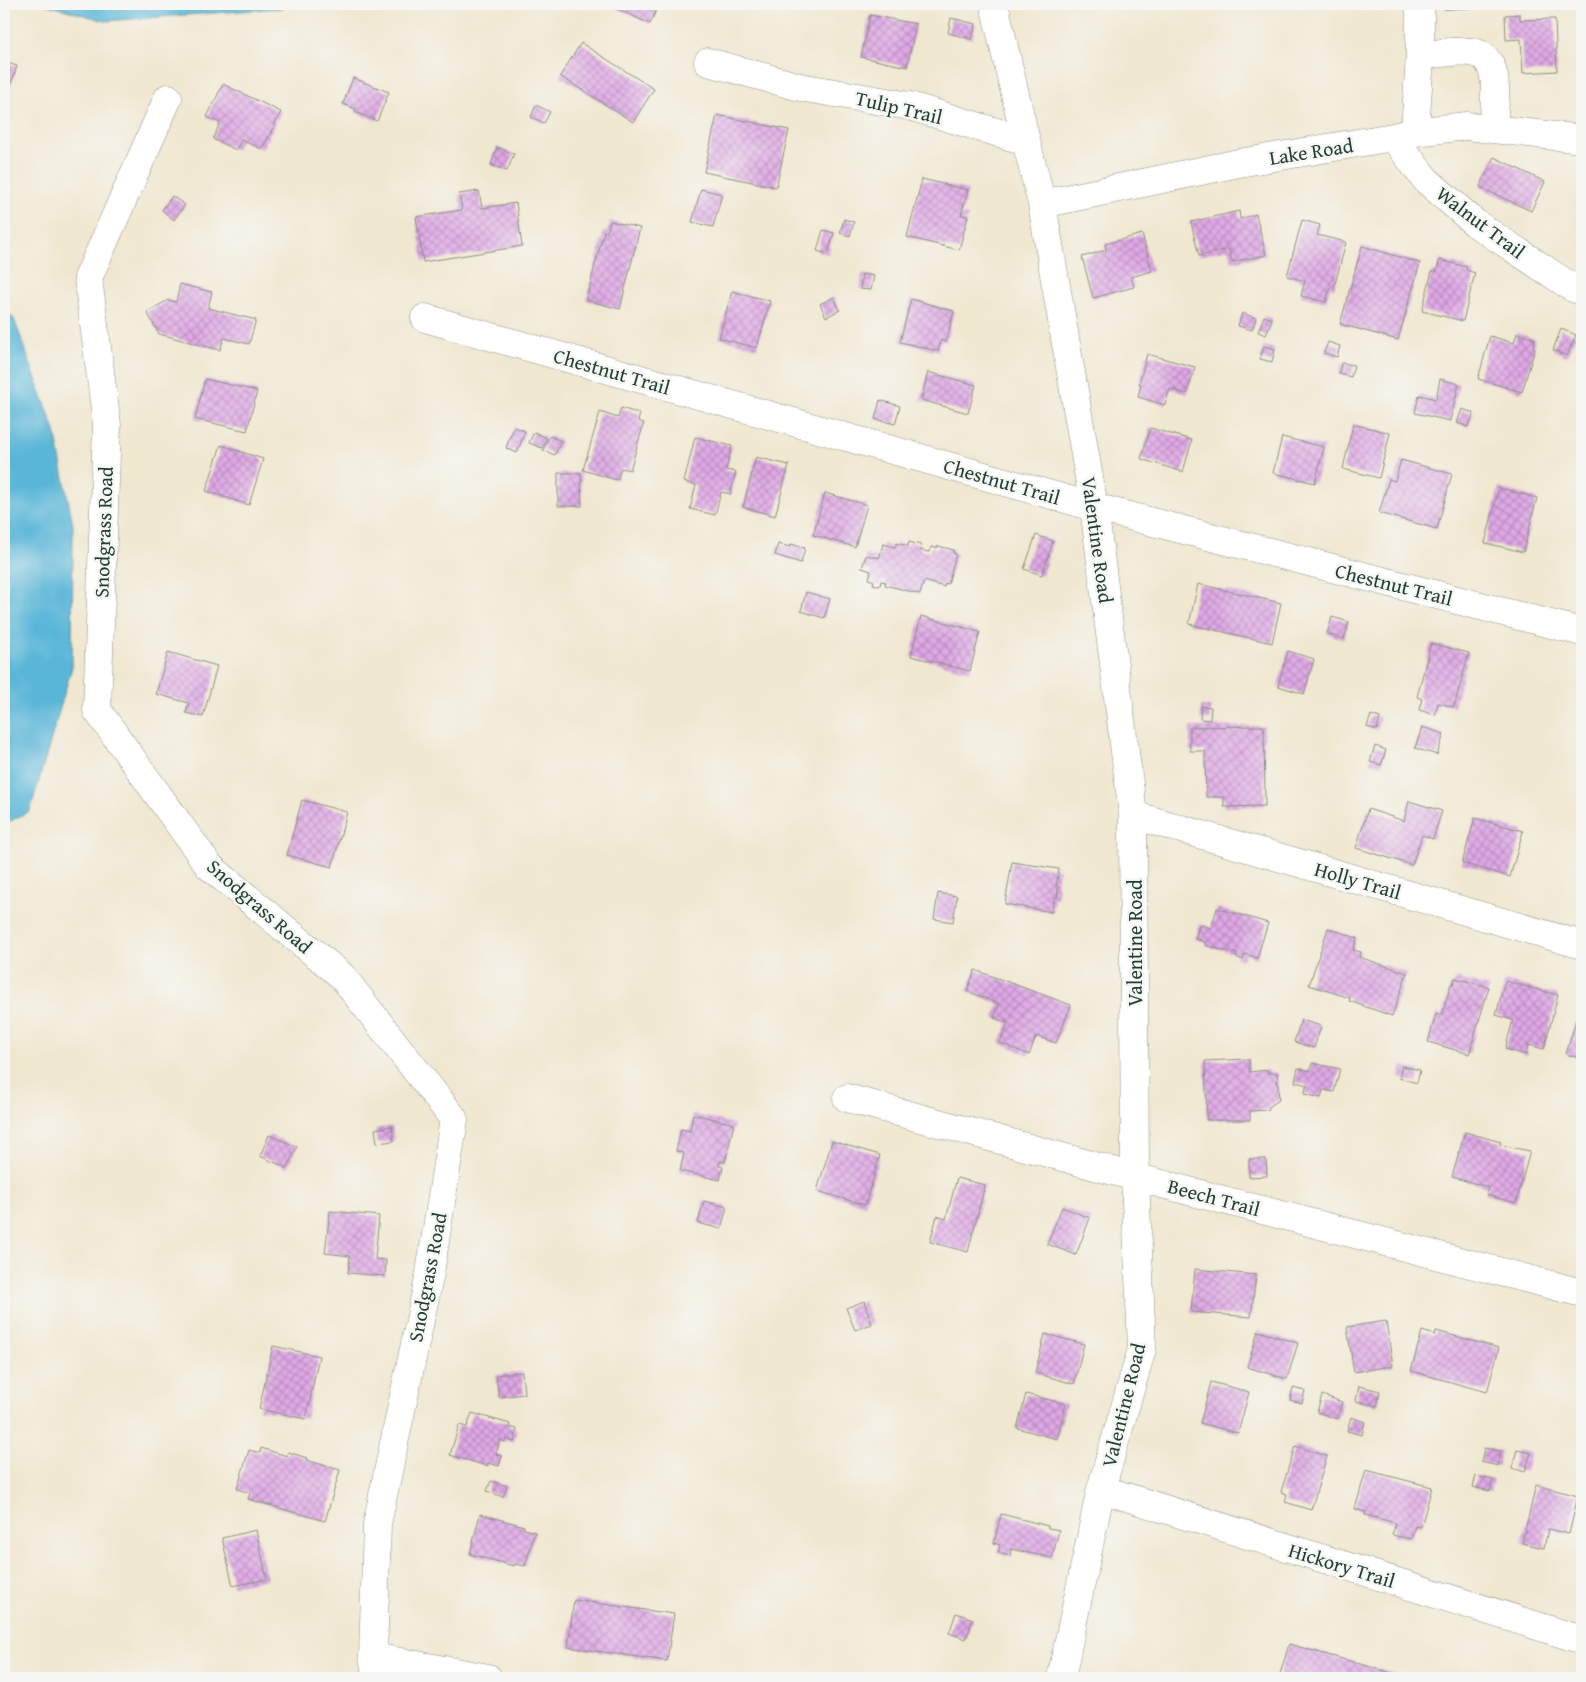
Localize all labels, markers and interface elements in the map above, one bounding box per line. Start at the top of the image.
street label: Tulip Trail [853,83,946,131]
street label: Lake Road [1267,130,1355,172]
street label: Walnut Trail [1430,179,1532,265]
street label: Chestnut Trail [550,341,674,402]
street label: Chestnut Trail [940,451,1064,512]
street label: Snodgrass Road [86,465,120,598]
street label: Valentine Road [1075,475,1121,605]
street label: Chestnut Trail [1332,555,1456,613]
street label: Snodgrass Road [201,852,319,960]
street label: Holly Trail [1311,854,1405,906]
street label: Valentine Road [1120,879,1149,1007]
street label: Beech Trail [1165,1171,1264,1223]
street label: Snodgrass Road [400,1209,454,1344]
street label: Valentine Road [1094,1339,1153,1470]
street label: Hickory Trail [1285,1535,1399,1595]

